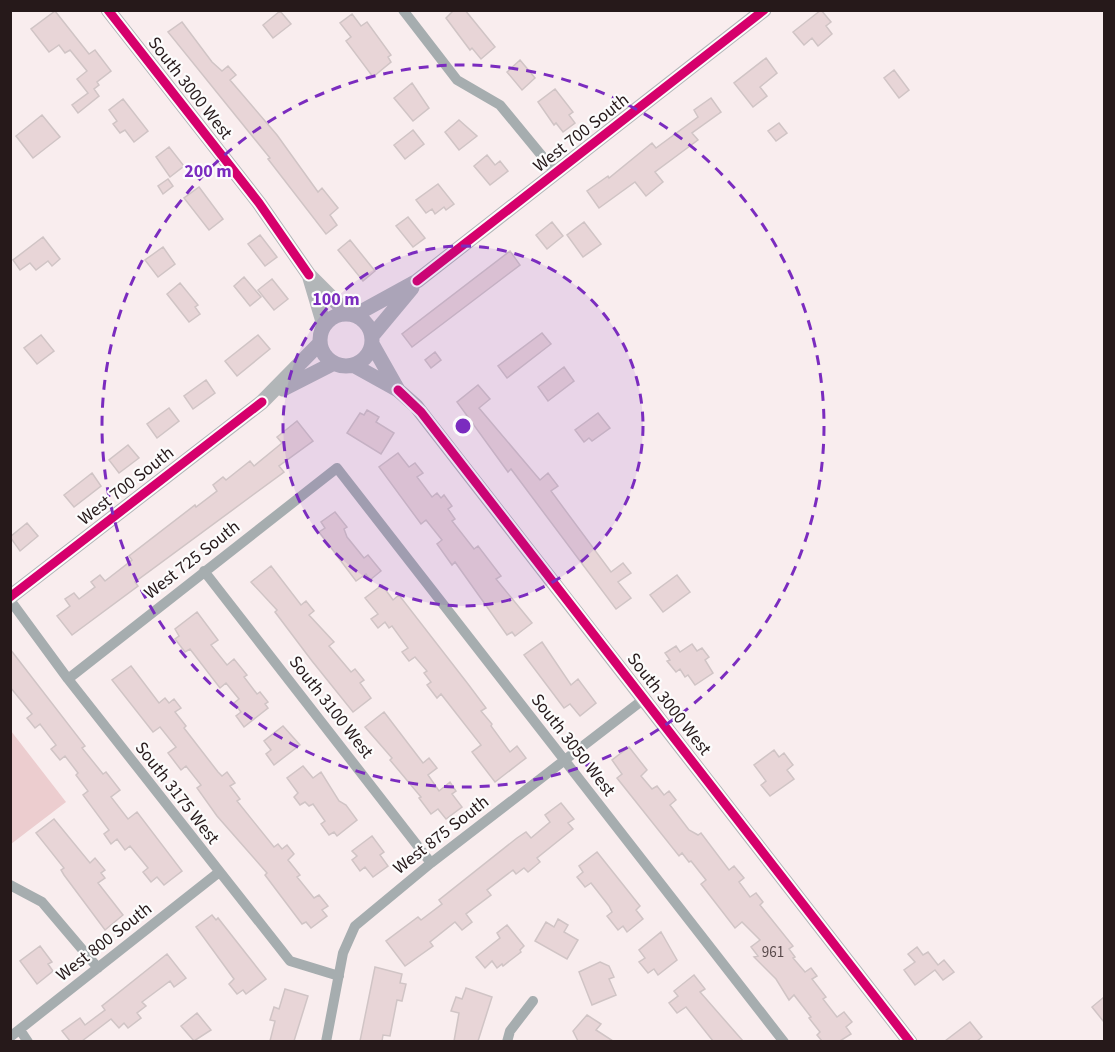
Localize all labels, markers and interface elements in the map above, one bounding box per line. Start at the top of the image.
street label: South 3000 West [142,31,238,145]
street label: West 700 South [528,88,634,178]
text: 200 m [184,159,232,184]
text: 100 m [312,287,360,312]
centre of rings [453,416,473,436]
street label: West 700 South [73,441,179,531]
street label: West 725 South [139,515,245,605]
street label: South 3000 West [621,647,717,761]
street label: South 3100 West [283,650,379,764]
street label: South 3050 West [525,688,621,802]
street label: South 3175 West [129,736,225,850]
street label: West 875 South [388,790,494,880]
street label: West 800 South [51,897,157,987]
house number: 961 [762,942,784,963]

